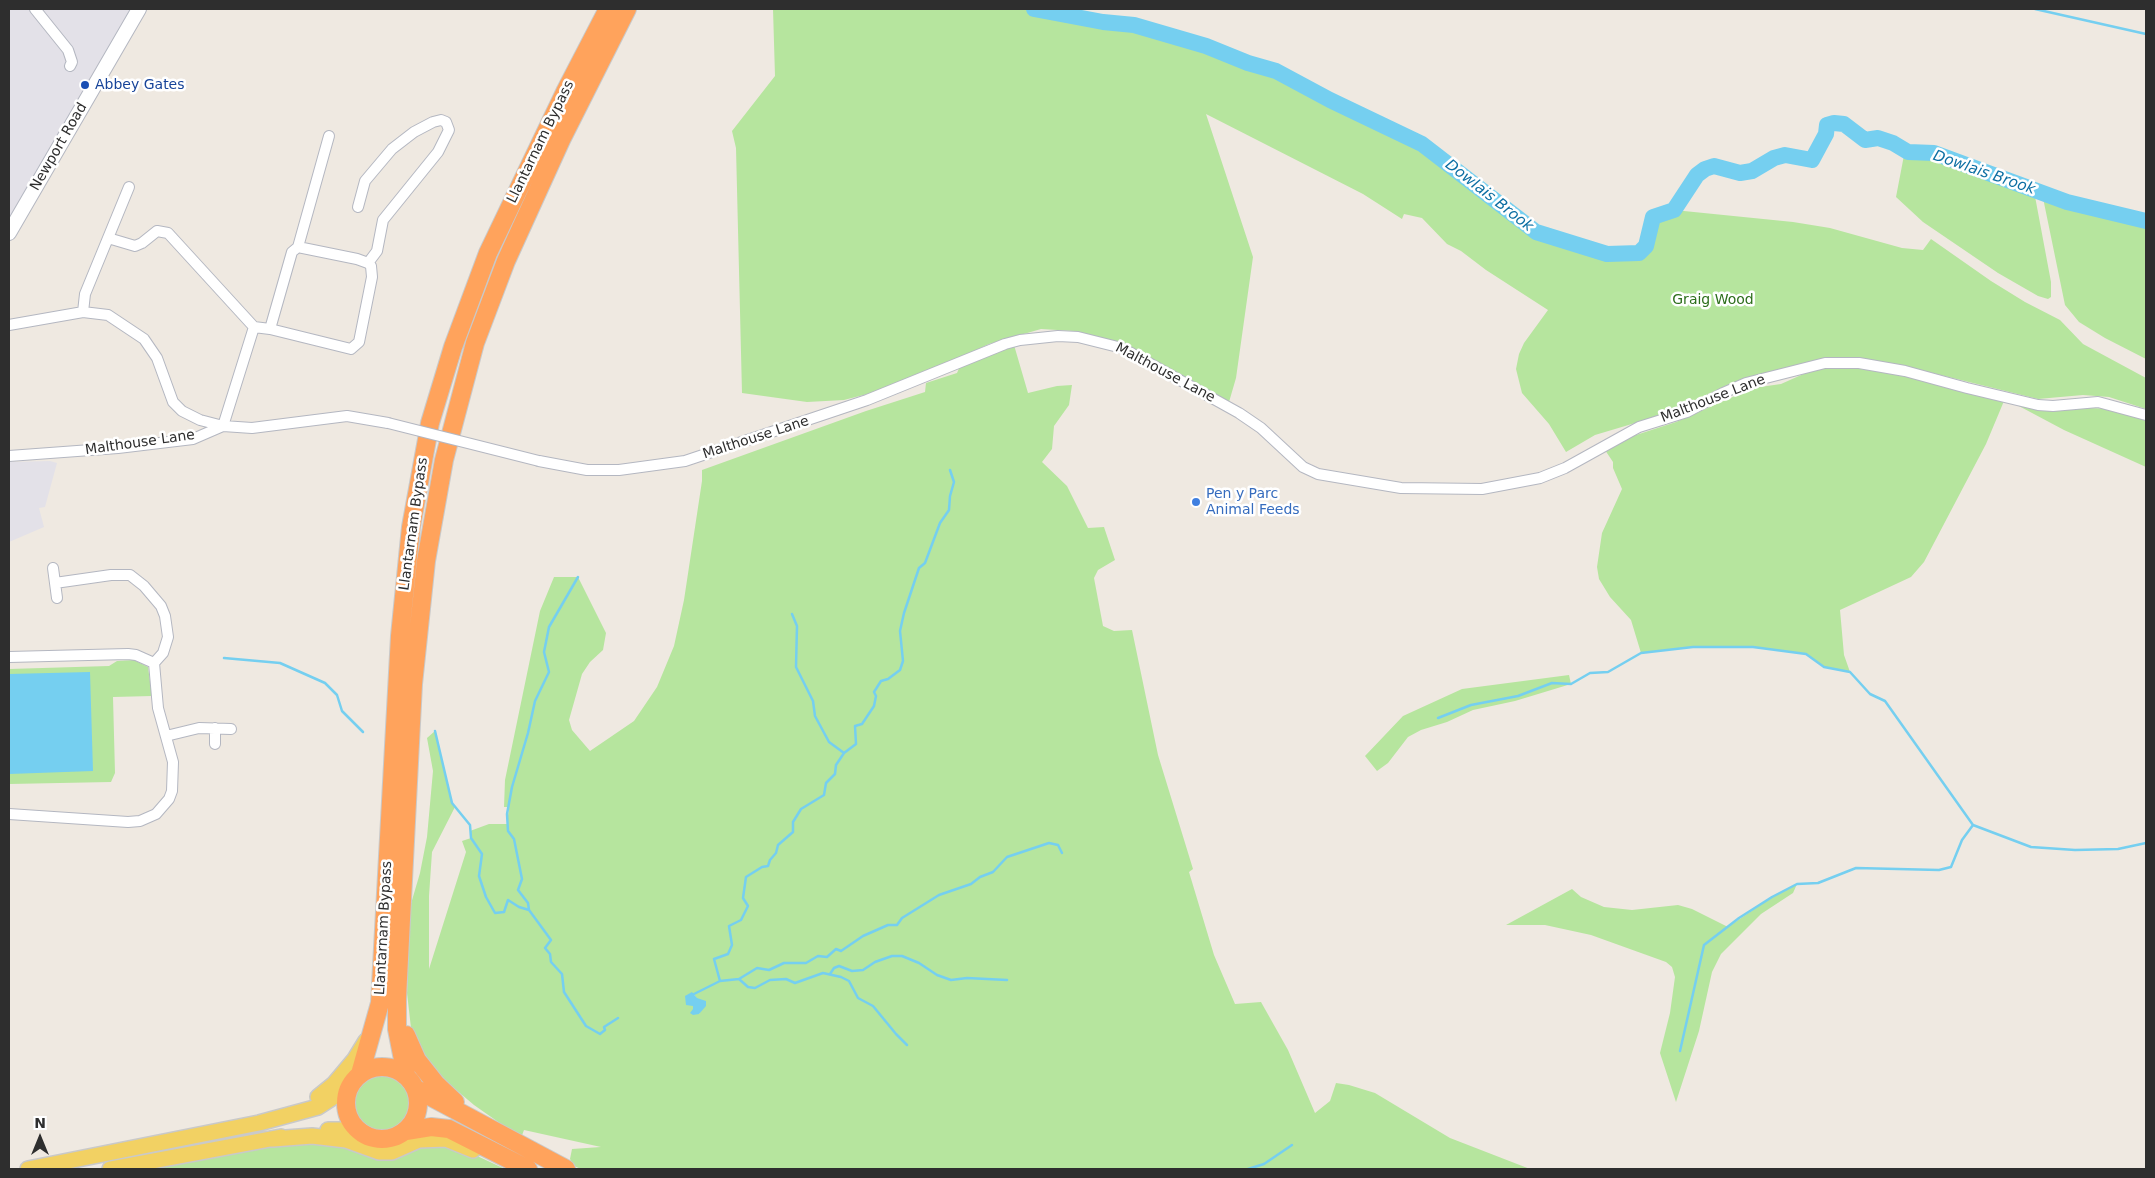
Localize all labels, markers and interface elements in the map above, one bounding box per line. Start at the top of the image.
place label: Abbey Gates [95,77,185,93]
street label: Llantarnam Bypass [504,78,578,206]
marker: Abbey Gates [79,79,91,91]
street label: Newport Road [27,100,91,194]
water label: Dowlais Brook [1931,147,2037,199]
water label: Dowlais Brook [1441,156,1537,236]
park label: Graig Wood [1672,292,1754,308]
street label: Malthouse Lane [1112,340,1218,406]
street label: Malthouse Lane [1658,371,1768,427]
street label: Malthouse Lane [701,413,811,463]
street label: Malthouse Lane [84,427,196,459]
street label: Llantarnam Bypass [396,456,432,592]
place label: Pen y Parc Animal Feeds [1206,486,1300,518]
marker: Pen y Parc Animal Feeds [1190,496,1202,508]
street label: Llantarnam Bypass [372,861,396,995]
north arrow [15,1113,65,1163]
text: N [34,1115,46,1131]

